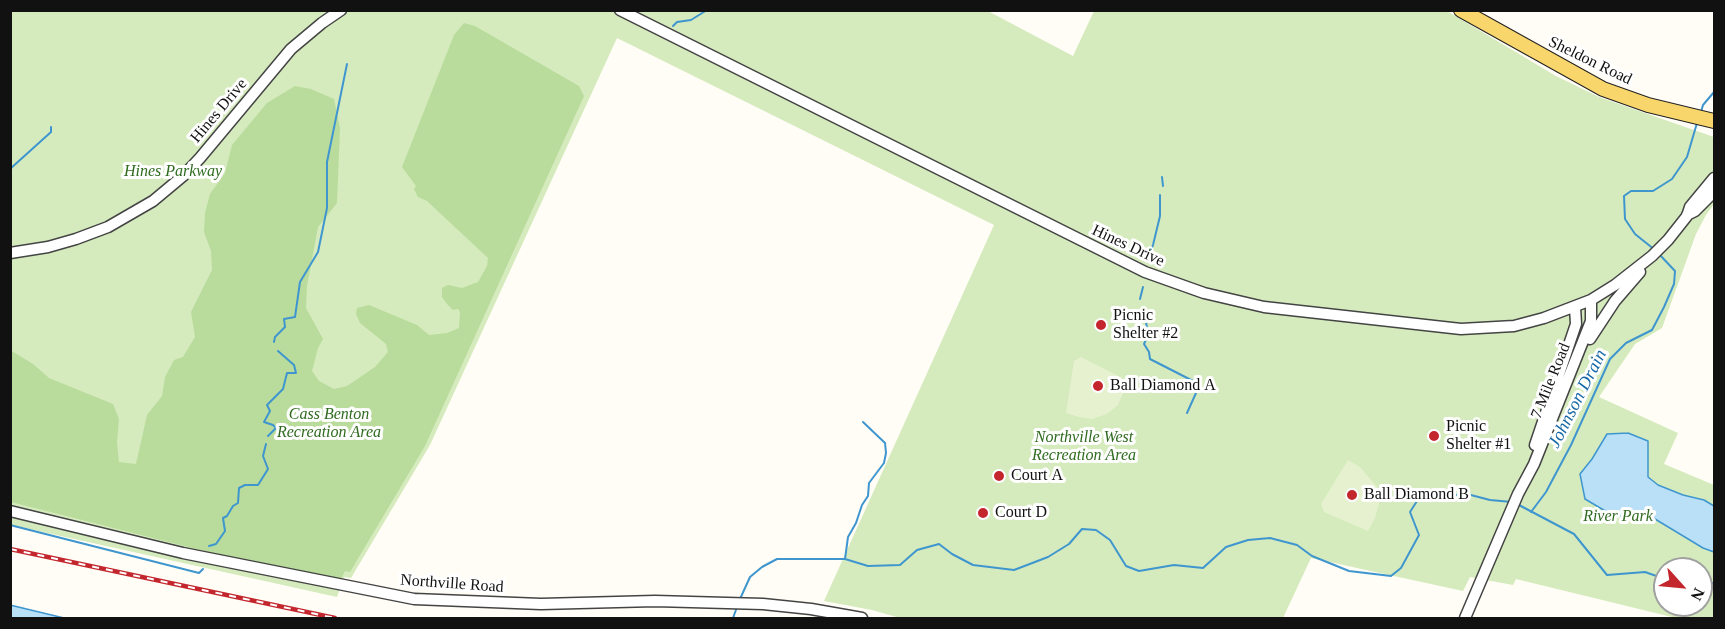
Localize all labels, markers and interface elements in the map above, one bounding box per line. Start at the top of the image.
street label: Sheldon Road [1545,33,1635,89]
street label: Hines Drive [187,75,251,147]
park label: Hines Parkway [124,162,222,182]
street label: Hines Drive [1089,221,1167,271]
place label: Picnic Shelter #2 [1113,306,1178,344]
marker: Picnic Shelter #2 [1094,318,1108,332]
street label: 7 Mile Road [1527,340,1575,422]
water label: Johnson Drain [1544,346,1612,452]
place label: Ball Diamond A [1110,376,1216,396]
marker: Ball Diamond A [1091,379,1105,393]
park label: Cass Benton Recreation Area [277,405,381,443]
place label: Picnic Shelter #1 [1446,417,1511,455]
park label: Northville West Recreation Area [1032,428,1136,466]
marker: Picnic Shelter #1 [1427,429,1441,443]
place label: Court A [1011,466,1063,486]
marker: Court A [992,469,1006,483]
place label: Ball Diamond B [1364,485,1469,505]
marker: Ball Diamond B [1345,488,1359,502]
place label: Court D [995,503,1047,523]
marker: Court D [976,506,990,520]
park label: River Park [1583,507,1653,527]
north arrow [1653,557,1713,617]
street label: Northville Road [400,571,504,597]
text: N [1688,585,1708,604]

